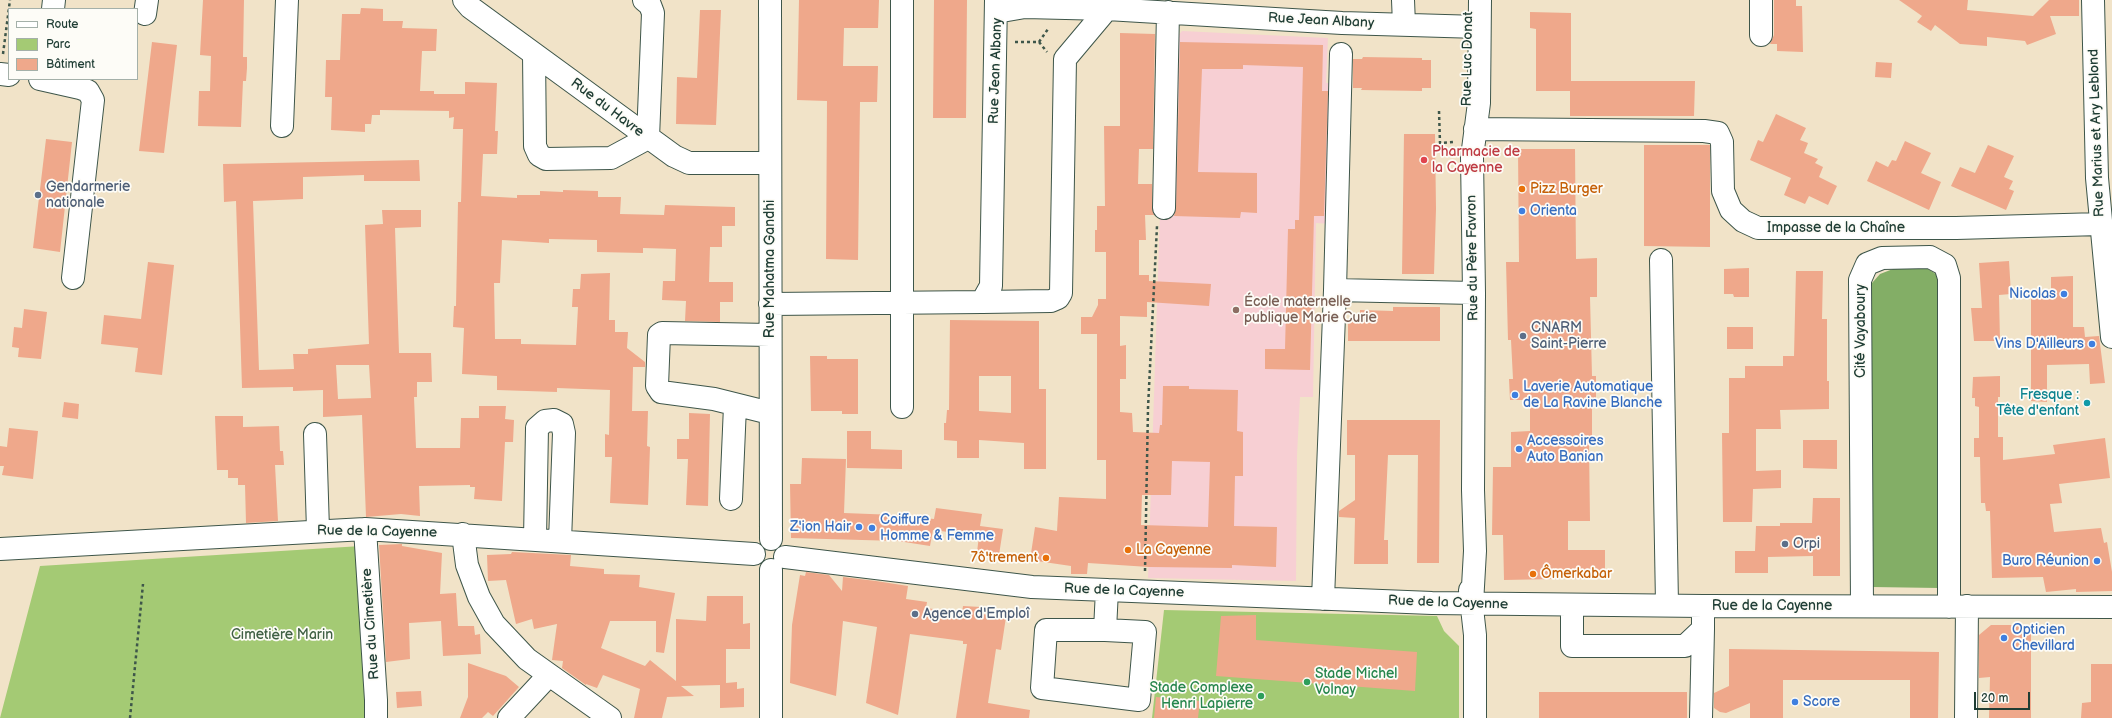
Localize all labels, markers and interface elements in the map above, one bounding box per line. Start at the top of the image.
legend [8,8,138,80]
street label: Rue Jean Albany [1267,10,1375,32]
street label: Rue Luc Donat [1459,11,1477,107]
text: Route [46,17,78,32]
street label: Rue Jean Albany [986,18,1006,124]
text: Parc [46,37,70,52]
street label: Rue Marius et Ary Leblond [2086,49,2108,217]
text: Bâtiment [46,57,95,72]
street label: Rue du Havre [567,75,647,141]
place label: Pharmacie de la Cayenne [1432,144,1520,176]
marker: Pharmacie de la Cayenne [1419,155,1429,165]
place label: Gendarmerie nationale [46,179,130,212]
place label: Pizz Burger [1530,181,1603,197]
marker: Pizz Burger [1517,184,1527,194]
marker: Gendarmerie nationale [33,190,43,200]
street label: Rue du Père Favron [1464,195,1482,321]
street label: Rue Mahatma Gandhi [762,200,778,338]
place label: Orienta [1530,203,1577,219]
marker: Orienta [1517,206,1527,216]
street label: Impasse de la Chaîne [1767,220,1905,236]
street label: Cité Vayaboury [1853,284,1869,378]
place label: Nicolas [2009,286,2056,302]
marker: Nicolas [2059,289,2069,299]
place label: École maternelle publique Marie Curie [1244,294,1377,326]
marker: École maternelle publique Marie Curie [1231,305,1241,315]
place label: CNARM Saint-Pierre [1531,320,1607,352]
marker: CNARM Saint-Pierre [1518,331,1528,341]
place label: Vins D'Ailleurs [1995,336,2084,352]
marker: Vins D'Ailleurs [2087,339,2097,349]
place label: Laverie Automatique de La Ravine Blanche [1523,379,1662,412]
place label: Fresque : Tête d'enfant [1996,387,2079,420]
marker: Laverie Automatique de La Ravine Blanche [1510,390,1520,400]
marker: Fresque : Tête d'enfant [2082,398,2092,408]
place label: Accessoires Auto Banian [1527,433,1604,466]
marker: Accessoires Auto Banian [1514,444,1524,454]
place label: Coiffure Homme & Femme [880,512,994,544]
place label: Z'ion Hair [790,519,851,535]
marker: Z'ion Hair [854,522,864,532]
street label: Rue de la Cayenne [317,523,437,541]
marker: Coiffure Homme & Femme [867,523,877,533]
place label: Orpi [1793,536,1820,552]
marker: Orpi [1780,539,1790,549]
place label: La Cayenne [1136,542,1211,558]
marker: La Cayenne [1123,545,1133,555]
place label: 7ô'trement [971,550,1038,566]
marker: 7ô'trement [1041,553,1051,563]
place label: Buro Réunion [2002,553,2089,569]
marker: Buro Réunion [2092,556,2102,566]
place label: Ômerkabar [1541,566,1612,582]
street label: Rue du Cimetière [359,568,383,680]
marker: Ômerkabar [1528,569,1538,579]
street label: Rue de la Cayenne [1064,581,1184,601]
street label: Rue de la Cayenne [1388,593,1508,613]
street label: Rue de la Cayenne [1712,598,1832,614]
place label: Agence d'Emploî [923,606,1029,622]
marker: Agence d'Emploî [910,609,920,619]
place label: Opticien Chevillard [2012,622,2075,654]
park label: Cimetière Marin [231,627,333,643]
marker: Opticien Chevillard [1999,633,2009,643]
place label: Stade Michel Volnay [1315,666,1397,698]
marker: Stade Michel Volnay [1302,677,1312,687]
place label: Stade Complexe Henri Lapierre [1149,680,1253,712]
scale bar [1976,684,2032,710]
marker: Stade Complexe Henri Lapierre [1256,691,1266,701]
text: 20 m [1981,691,2008,706]
place label: Score [1803,694,1840,710]
marker: Score [1790,697,1800,707]

